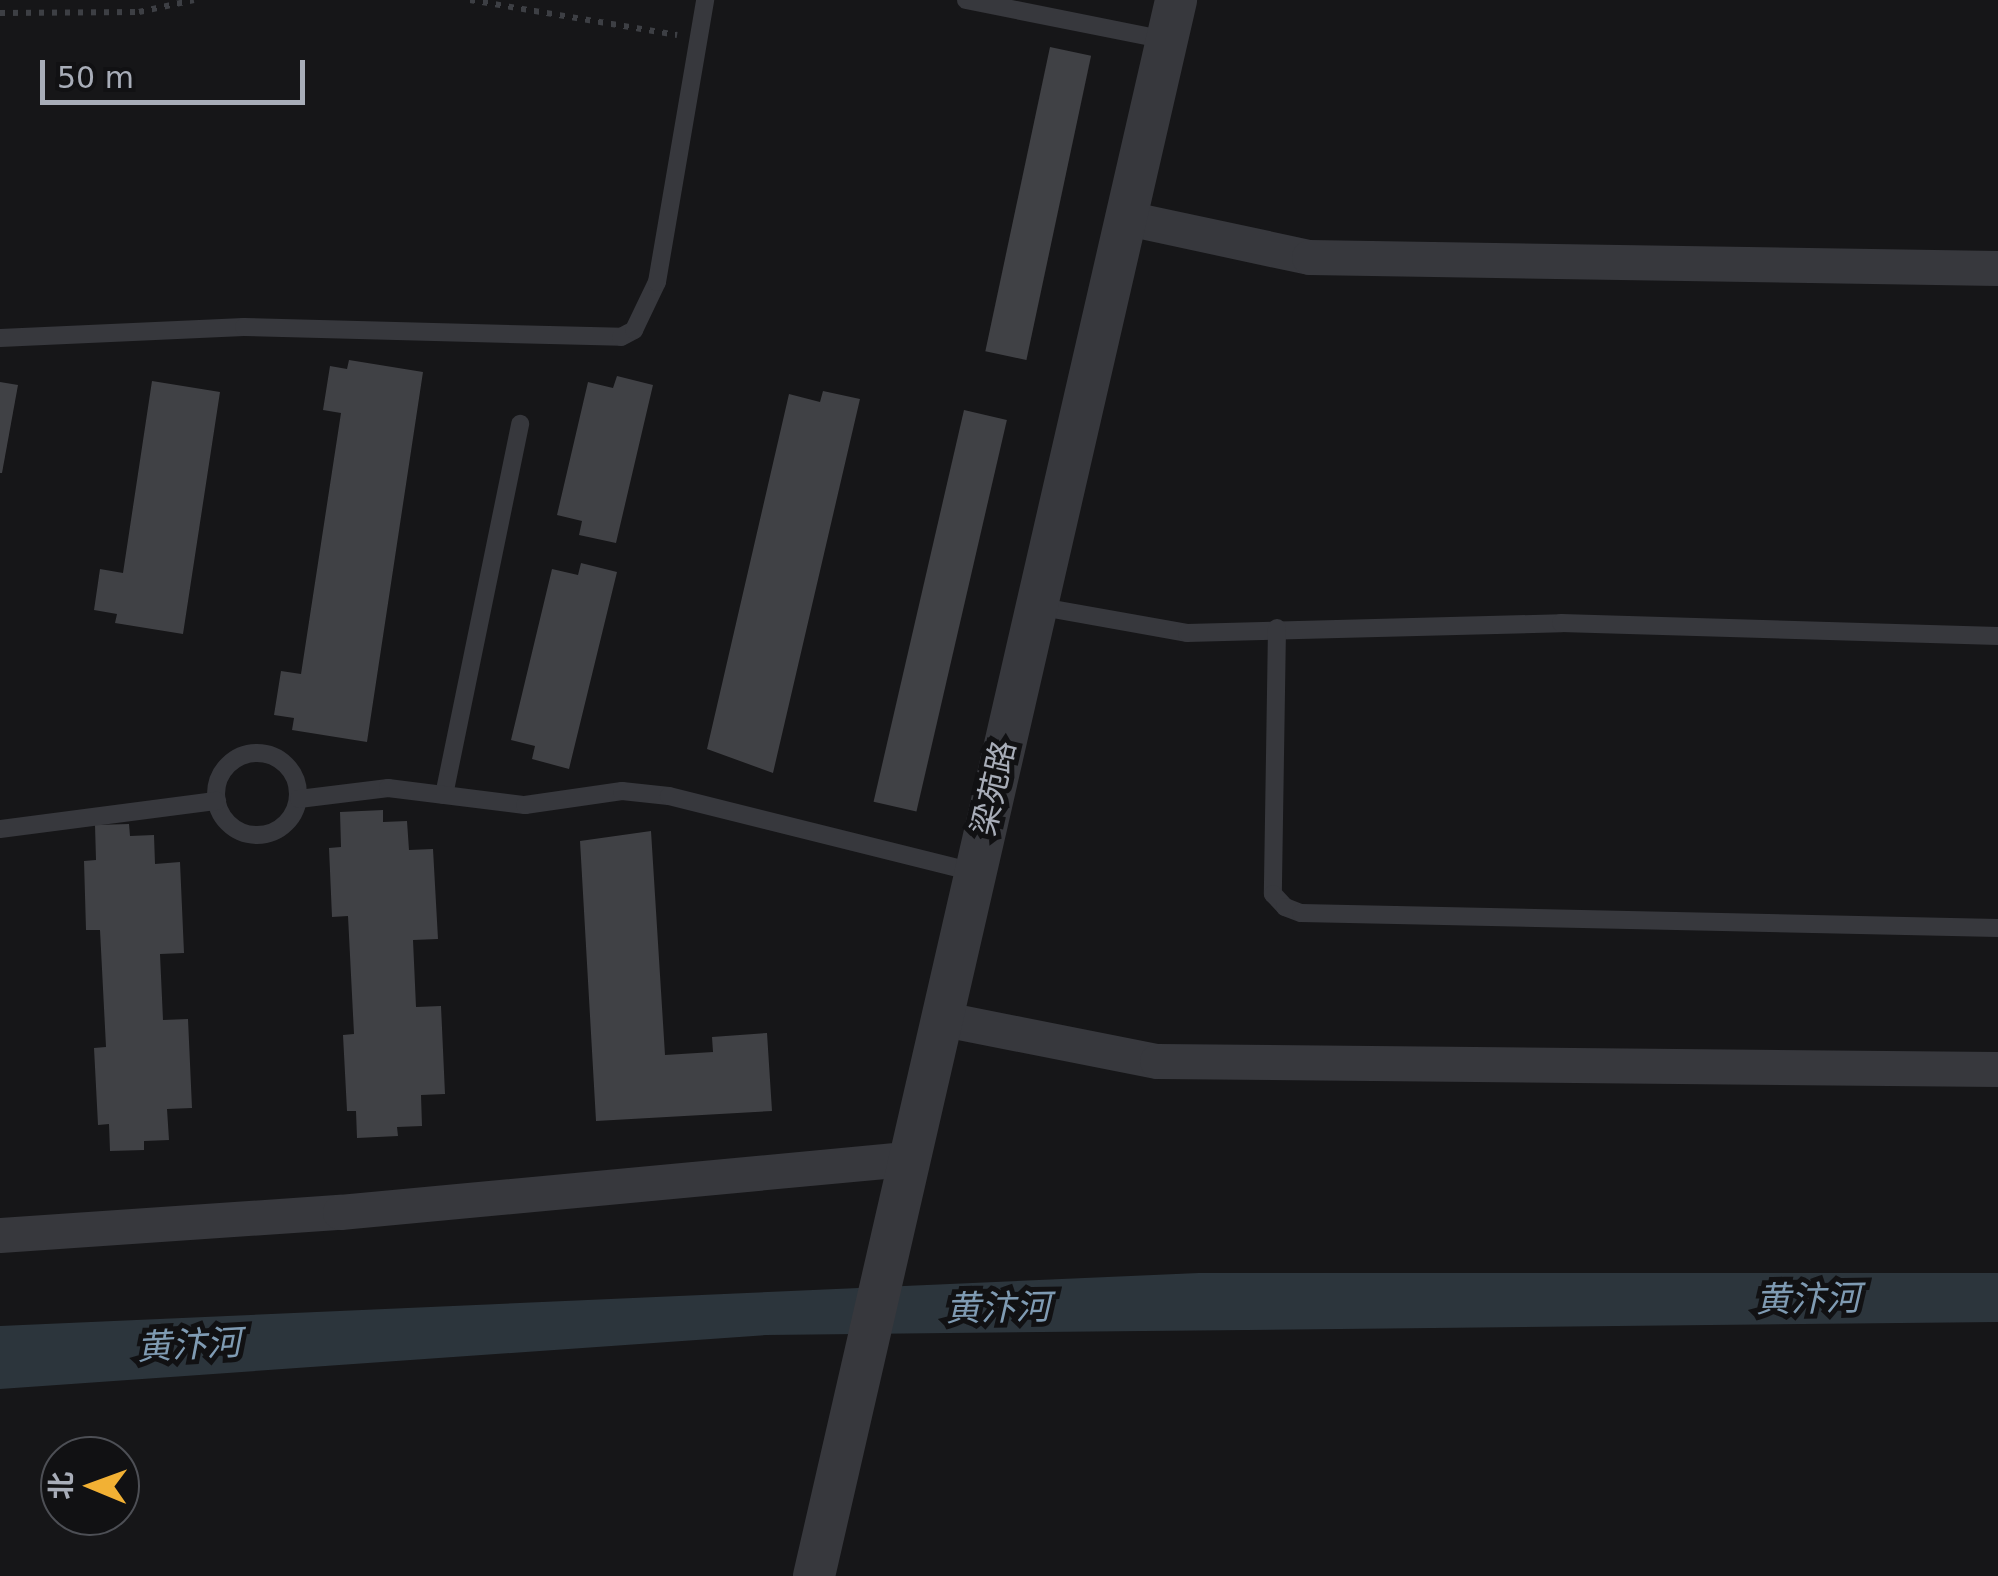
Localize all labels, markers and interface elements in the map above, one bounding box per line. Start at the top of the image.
scale bar [45,40,310,102]
text: 50 m [57,60,134,95]
street label: 梁苑路 [964,737,1024,839]
water label: 黄汴河 [1755,1277,1861,1321]
water label: 黄汴河 [945,1286,1051,1330]
water label: 黄汴河 [135,1321,243,1369]
north arrow [40,1436,140,1536]
text: 北 [45,1471,78,1500]

